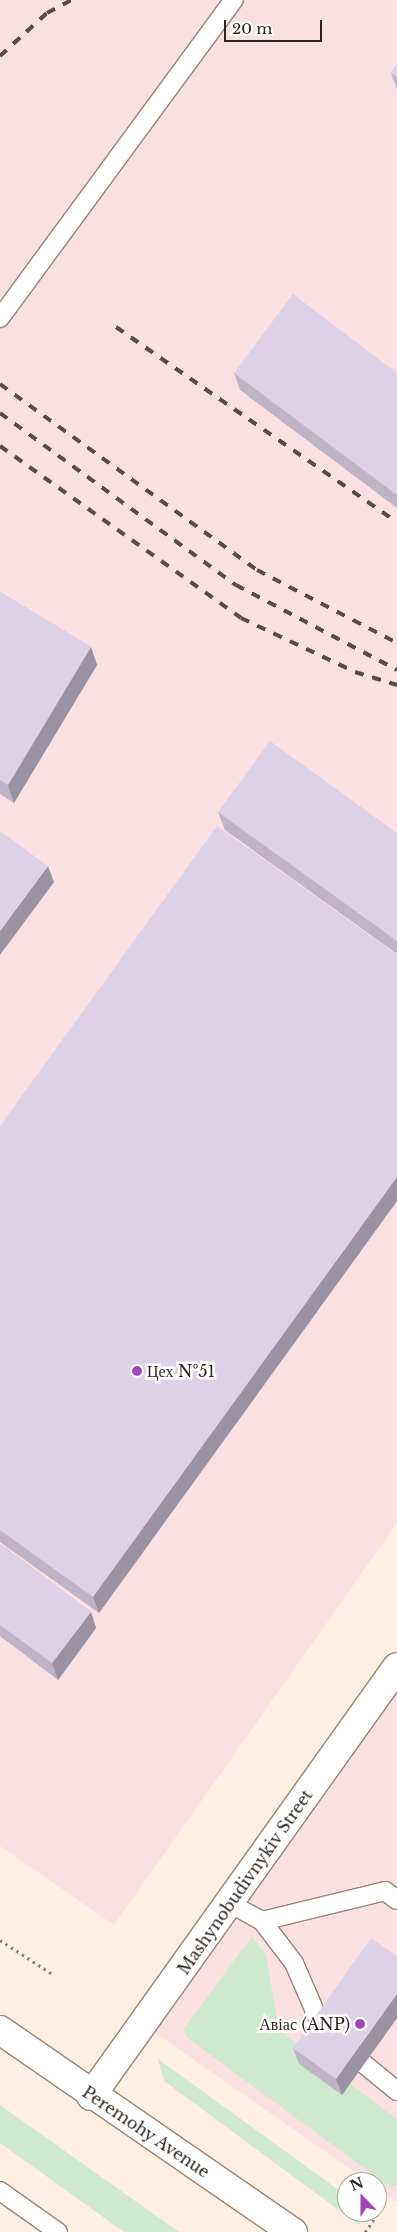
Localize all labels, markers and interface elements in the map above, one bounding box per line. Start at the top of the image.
scale bar [227,10,324,42]
text: 20 m [232,19,272,38]
place label: Цех №51 [147,1361,215,1381]
marker: Цех №51 [131,1365,143,1377]
street label: Mashynobudivnykiv Street [174,1786,316,1978]
place label: Авіас (ANP) [259,2014,350,2034]
marker: Авіас (ANP) [354,2018,366,2030]
street label: Peremohy Avenue [78,2082,214,2182]
north arrow [337,2172,387,2222]
text: N [347,2173,366,2195]

